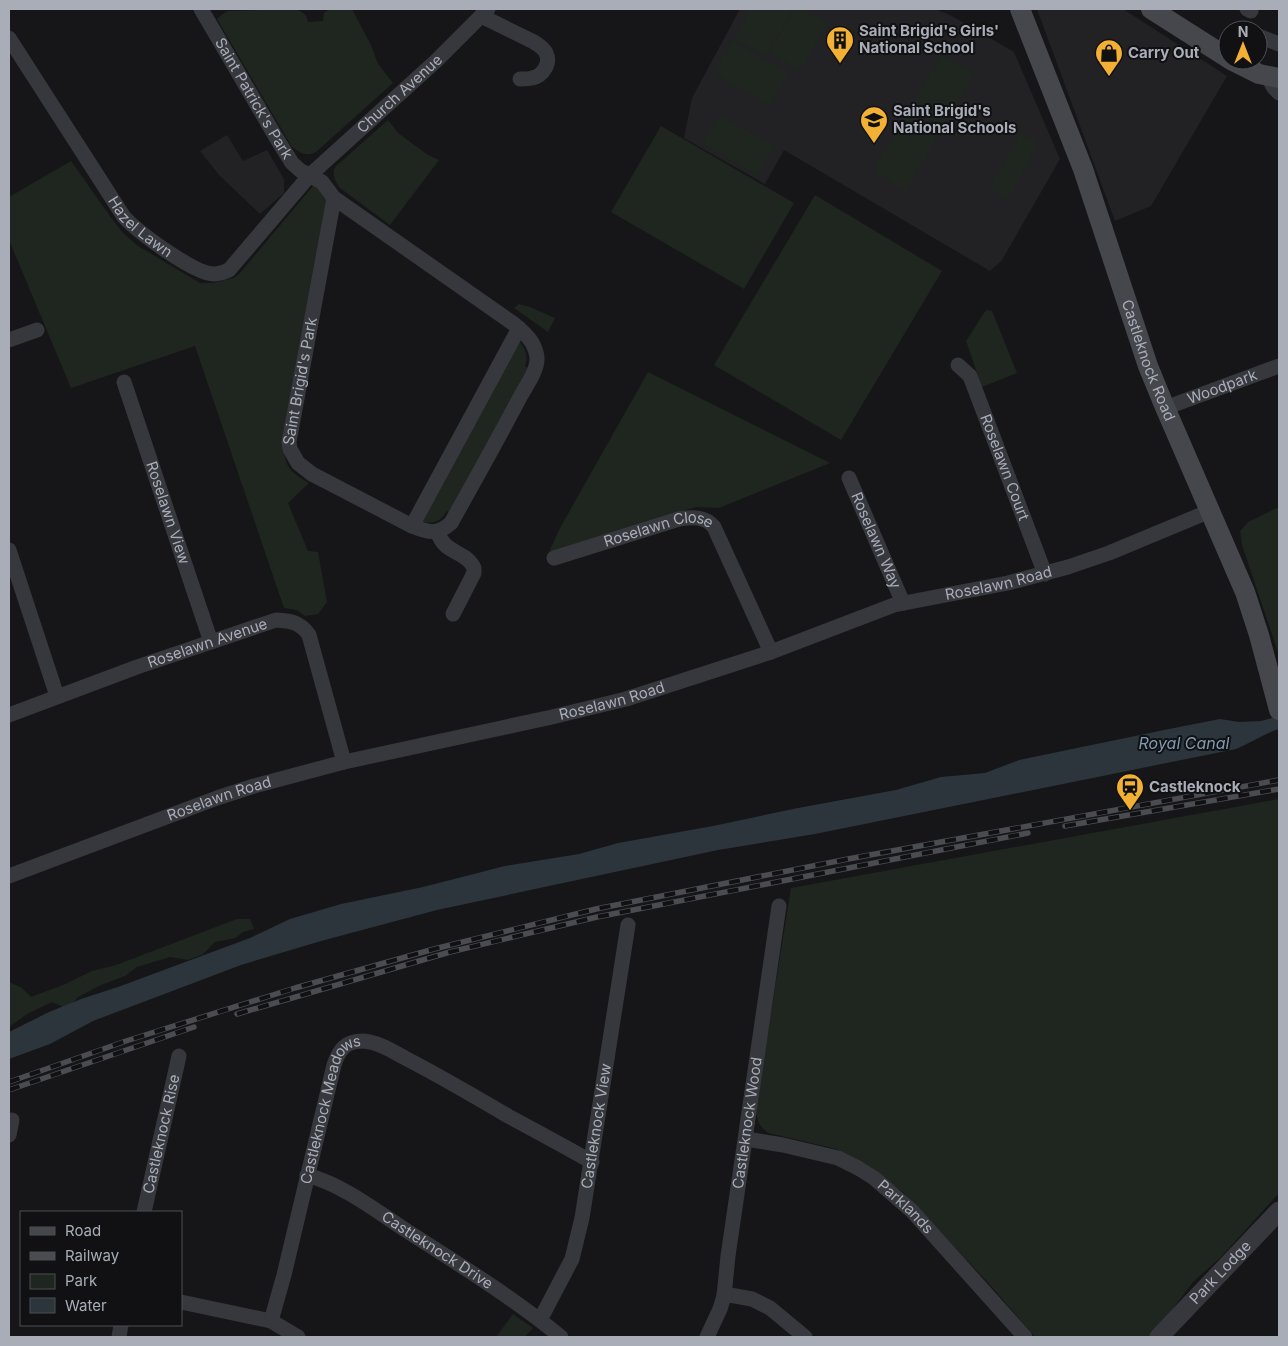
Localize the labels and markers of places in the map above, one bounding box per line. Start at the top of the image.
place label: Saint Brigid's Girls' National School [859,21,999,57]
building icon: Saint Brigid's Girls' National School [825,25,855,64]
shop icon: Carry Out [1094,38,1124,77]
place label: Carry Out [1128,43,1200,62]
place label: Saint Brigid's National Schools [893,101,1016,137]
school or university icon: Saint Brigid's National Schools [859,105,889,144]
station icon: Castleknock [1115,772,1145,811]
place label: Castleknock [1149,777,1241,796]

